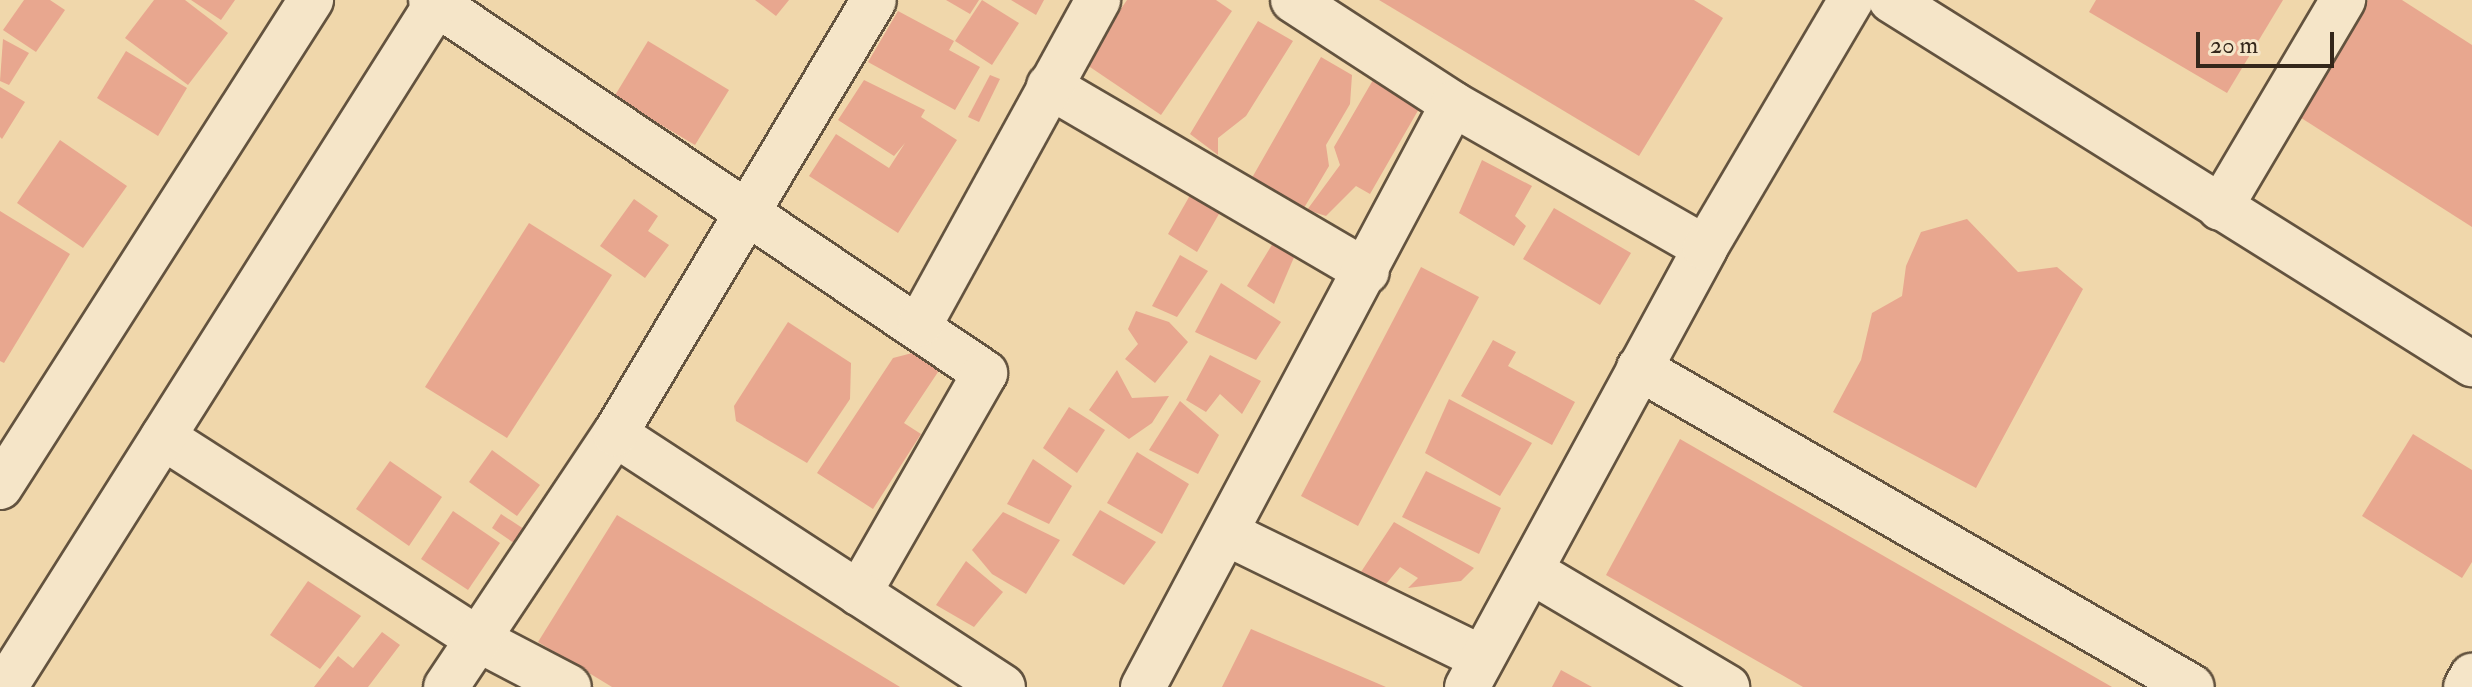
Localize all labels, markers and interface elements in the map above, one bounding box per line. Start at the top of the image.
scale bar [2200,16,2338,66]
text: 20 m [2210,30,2258,61]

